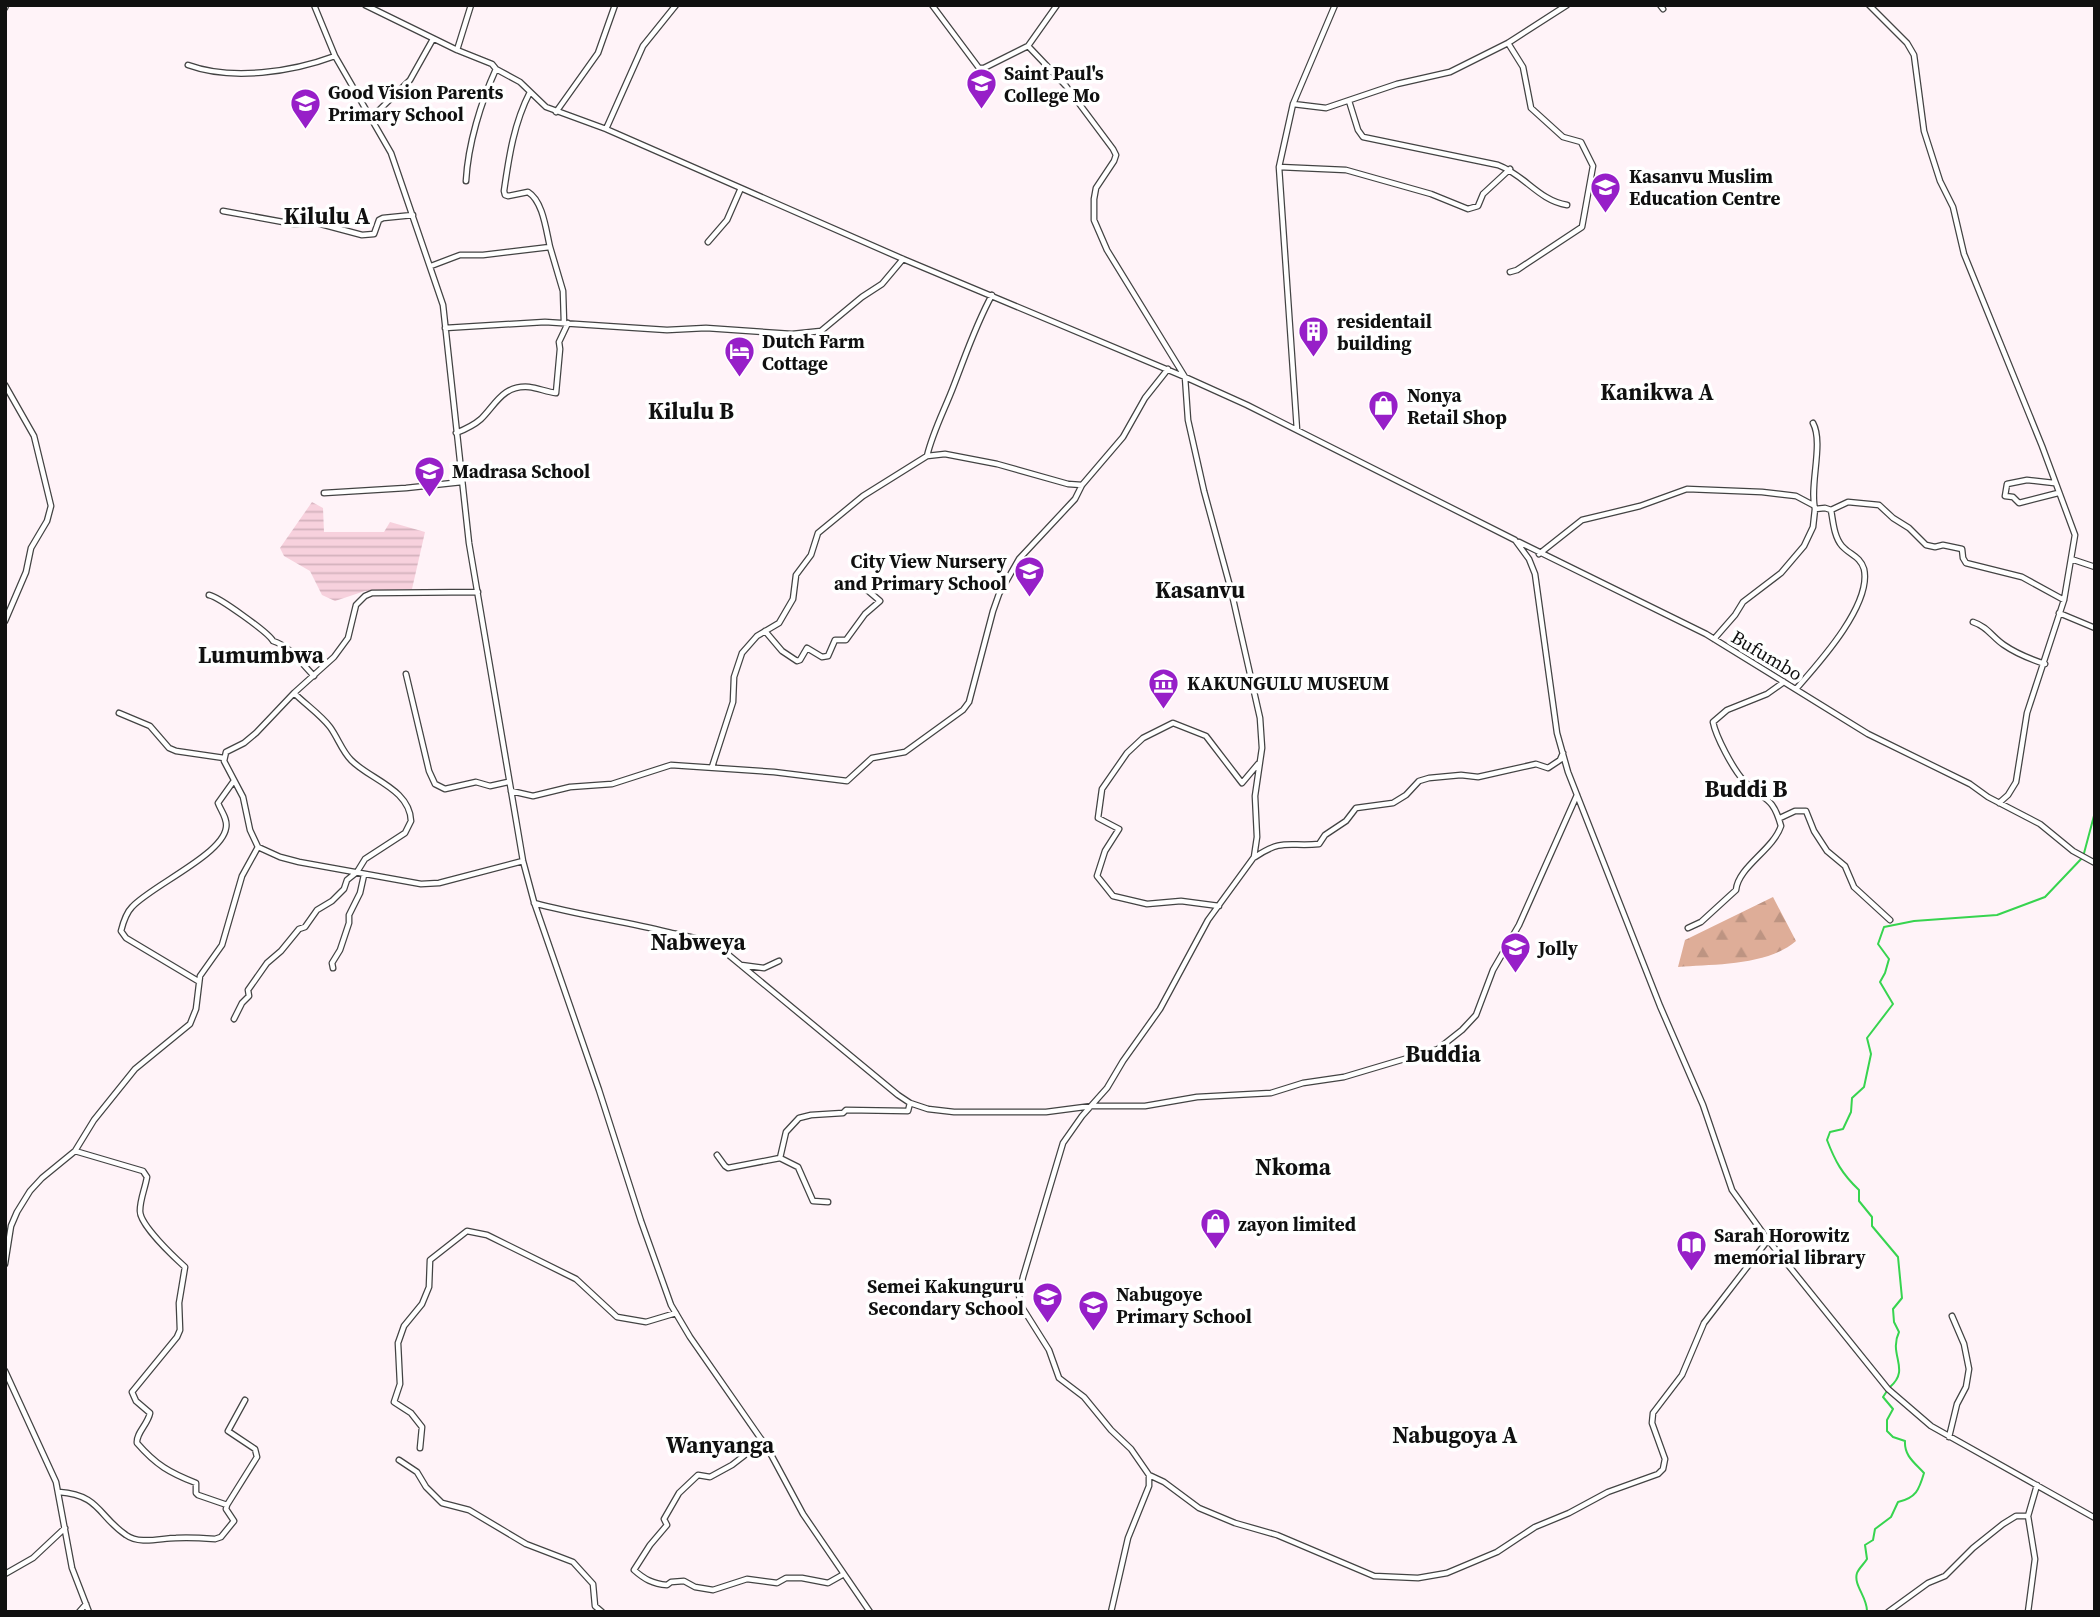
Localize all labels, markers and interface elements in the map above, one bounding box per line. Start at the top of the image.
place label: Saint Paul's College Mo [1004,60,1104,108]
school or university icon: Saint Paul's College Mo [964,67,998,111]
place label: Good Vision Parents Primary School [328,79,504,127]
school or university icon: Good Vision Parents Primary School [288,86,322,130]
place label: Kasanvu Muslim Education Centre [1629,163,1781,211]
school or university icon: Kasanvu Muslim Education Centre [1589,170,1623,214]
district label: Kilulu A [284,200,371,232]
place label: residentail building [1337,308,1432,356]
building icon: residentail building [1297,315,1331,359]
place label: Dutch Farm Cottage [762,328,865,376]
hotel icon: Dutch Farm Cottage [722,335,756,379]
district label: Kanikwa A [1600,376,1714,408]
place label: Nonya Retail Shop [1407,382,1507,430]
shop icon: Nonya Retail Shop [1367,389,1401,433]
district label: Kilulu B [648,395,734,427]
school or university icon: Madrasa School [412,454,446,498]
place label: Madrasa School [452,458,590,484]
place label: City View Nursery and Primary School [834,548,1008,596]
school or university icon: City View Nursery and Primary School [1013,555,1047,599]
district label: Kasanvu [1155,574,1245,606]
street label: Bufumbo [1727,624,1807,686]
district label: Lumumbwa [198,639,325,671]
museum icon: KAKUNGULU MUSEUM [1147,666,1181,710]
place label: KAKUNGULU MUSEUM [1187,670,1389,696]
district label: Buddi B [1704,773,1788,805]
district label: Nabweya [650,926,746,958]
school or university icon: Jolly [1498,931,1532,975]
place label: Jolly [1537,935,1579,961]
district label: Buddia [1405,1038,1481,1070]
district label: Nkoma [1255,1151,1332,1183]
shop icon: zayon limited [1198,1207,1232,1251]
place label: zayon limited [1238,1211,1356,1237]
place label: Sarah Horowitz memorial library [1714,1222,1867,1270]
library icon: Sarah Horowitz memorial library [1674,1229,1708,1273]
place label: Semei Kakunguru Secondary School [867,1273,1024,1321]
school or university icon: Semei Kakunguru Secondary School [1030,1280,1064,1324]
place label: Nabugoye Primary School [1116,1281,1252,1329]
school or university icon: Nabugoye Primary School [1076,1288,1110,1332]
district label: Nabugoya A [1392,1419,1518,1451]
district label: Wanyanga [666,1429,775,1461]

